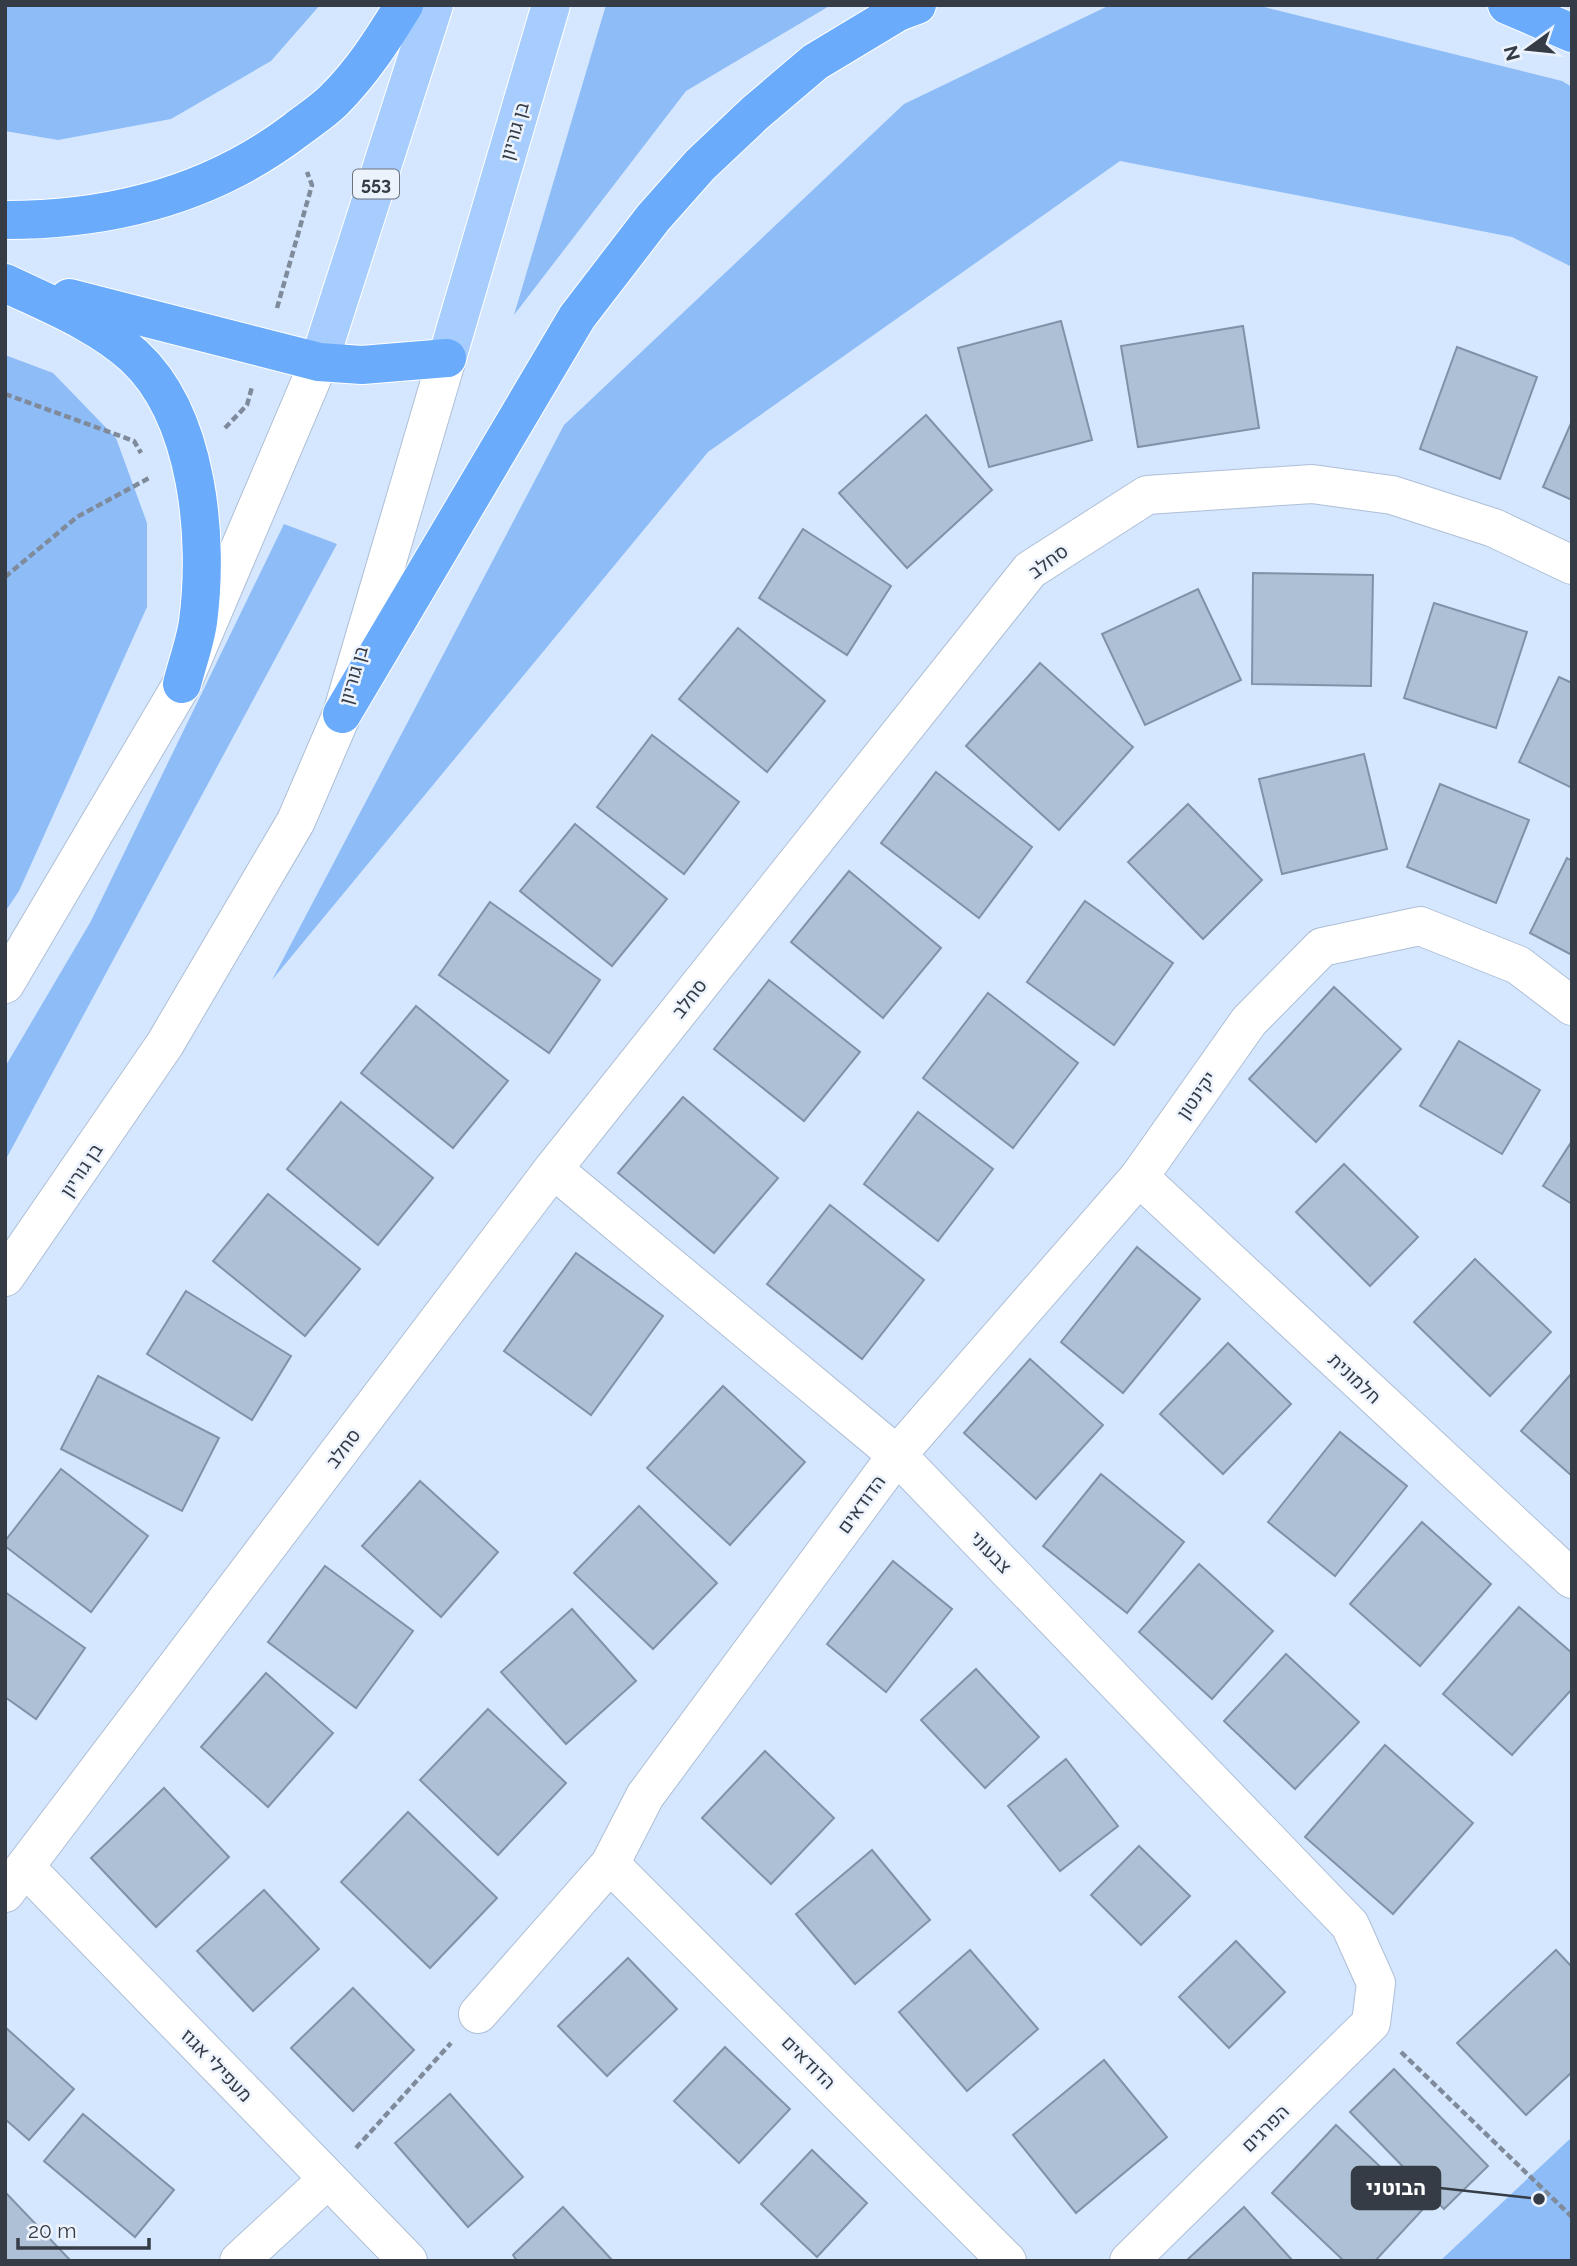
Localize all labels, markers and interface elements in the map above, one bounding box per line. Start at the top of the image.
north arrow [1493,14,1563,84]
text: N [1499,44,1524,63]
street label: בן גוריון [495,99,533,163]
road number: 553 [353,169,399,198]
street label: סחלב [1024,539,1072,583]
street label: בן גוריון [334,643,372,707]
street label: סחלב [667,974,711,1022]
street label: יקינטון [1172,1067,1220,1123]
street label: בן גוריון [55,1139,107,1201]
street label: חלמונית [1324,1348,1386,1408]
street label: סחלב [321,1424,365,1472]
street label: הדודאים [833,1471,889,1537]
street label: צבעוני [966,1527,1016,1577]
street label: מעפילי אגוז [177,2024,257,2106]
street label: הדודאים [778,2031,840,2093]
street label: הפרגים [1237,2100,1293,2156]
callout: הבוטני [1352,2167,1440,2209]
text: הבוטני [1366,2175,1426,2200]
scale bar [18,2206,149,2250]
text: 20 m [28,2218,76,2243]

